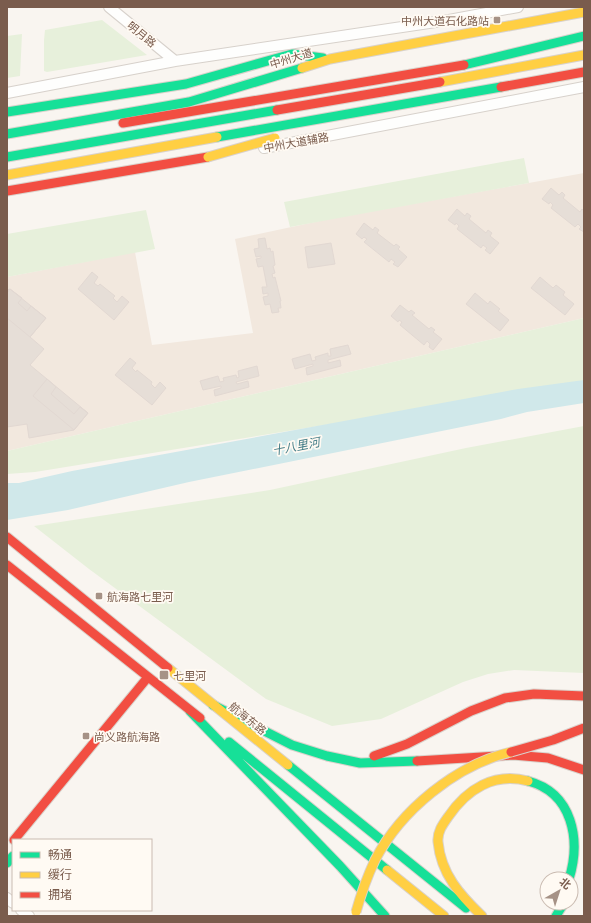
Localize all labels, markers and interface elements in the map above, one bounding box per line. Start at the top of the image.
place label: 中州大道石化路站 [401,13,489,28]
marker: 中州大道石化路站 [492,15,502,25]
street label: 明月路 [124,18,160,50]
street label: 中州大道 [268,44,314,72]
street label: 中州大道辅路 [262,129,330,155]
water label: 十八里河 [271,433,323,459]
place label: 航海路七里河 [107,589,173,604]
marker: 航海路七里河 [94,591,104,601]
place label: 七里河 [173,668,206,683]
marker: 七里河 [158,669,170,681]
street label: 航海东路 [226,698,270,738]
place label: 尚义路航海路 [94,729,160,744]
marker: 尚义路航海路 [81,731,91,741]
legend [12,839,152,911]
text: 畅通 [48,846,72,863]
text: 缓行 [48,866,72,883]
north arrow [539,871,579,911]
text: 北 [557,874,575,892]
text: 拥堵 [48,886,72,903]

